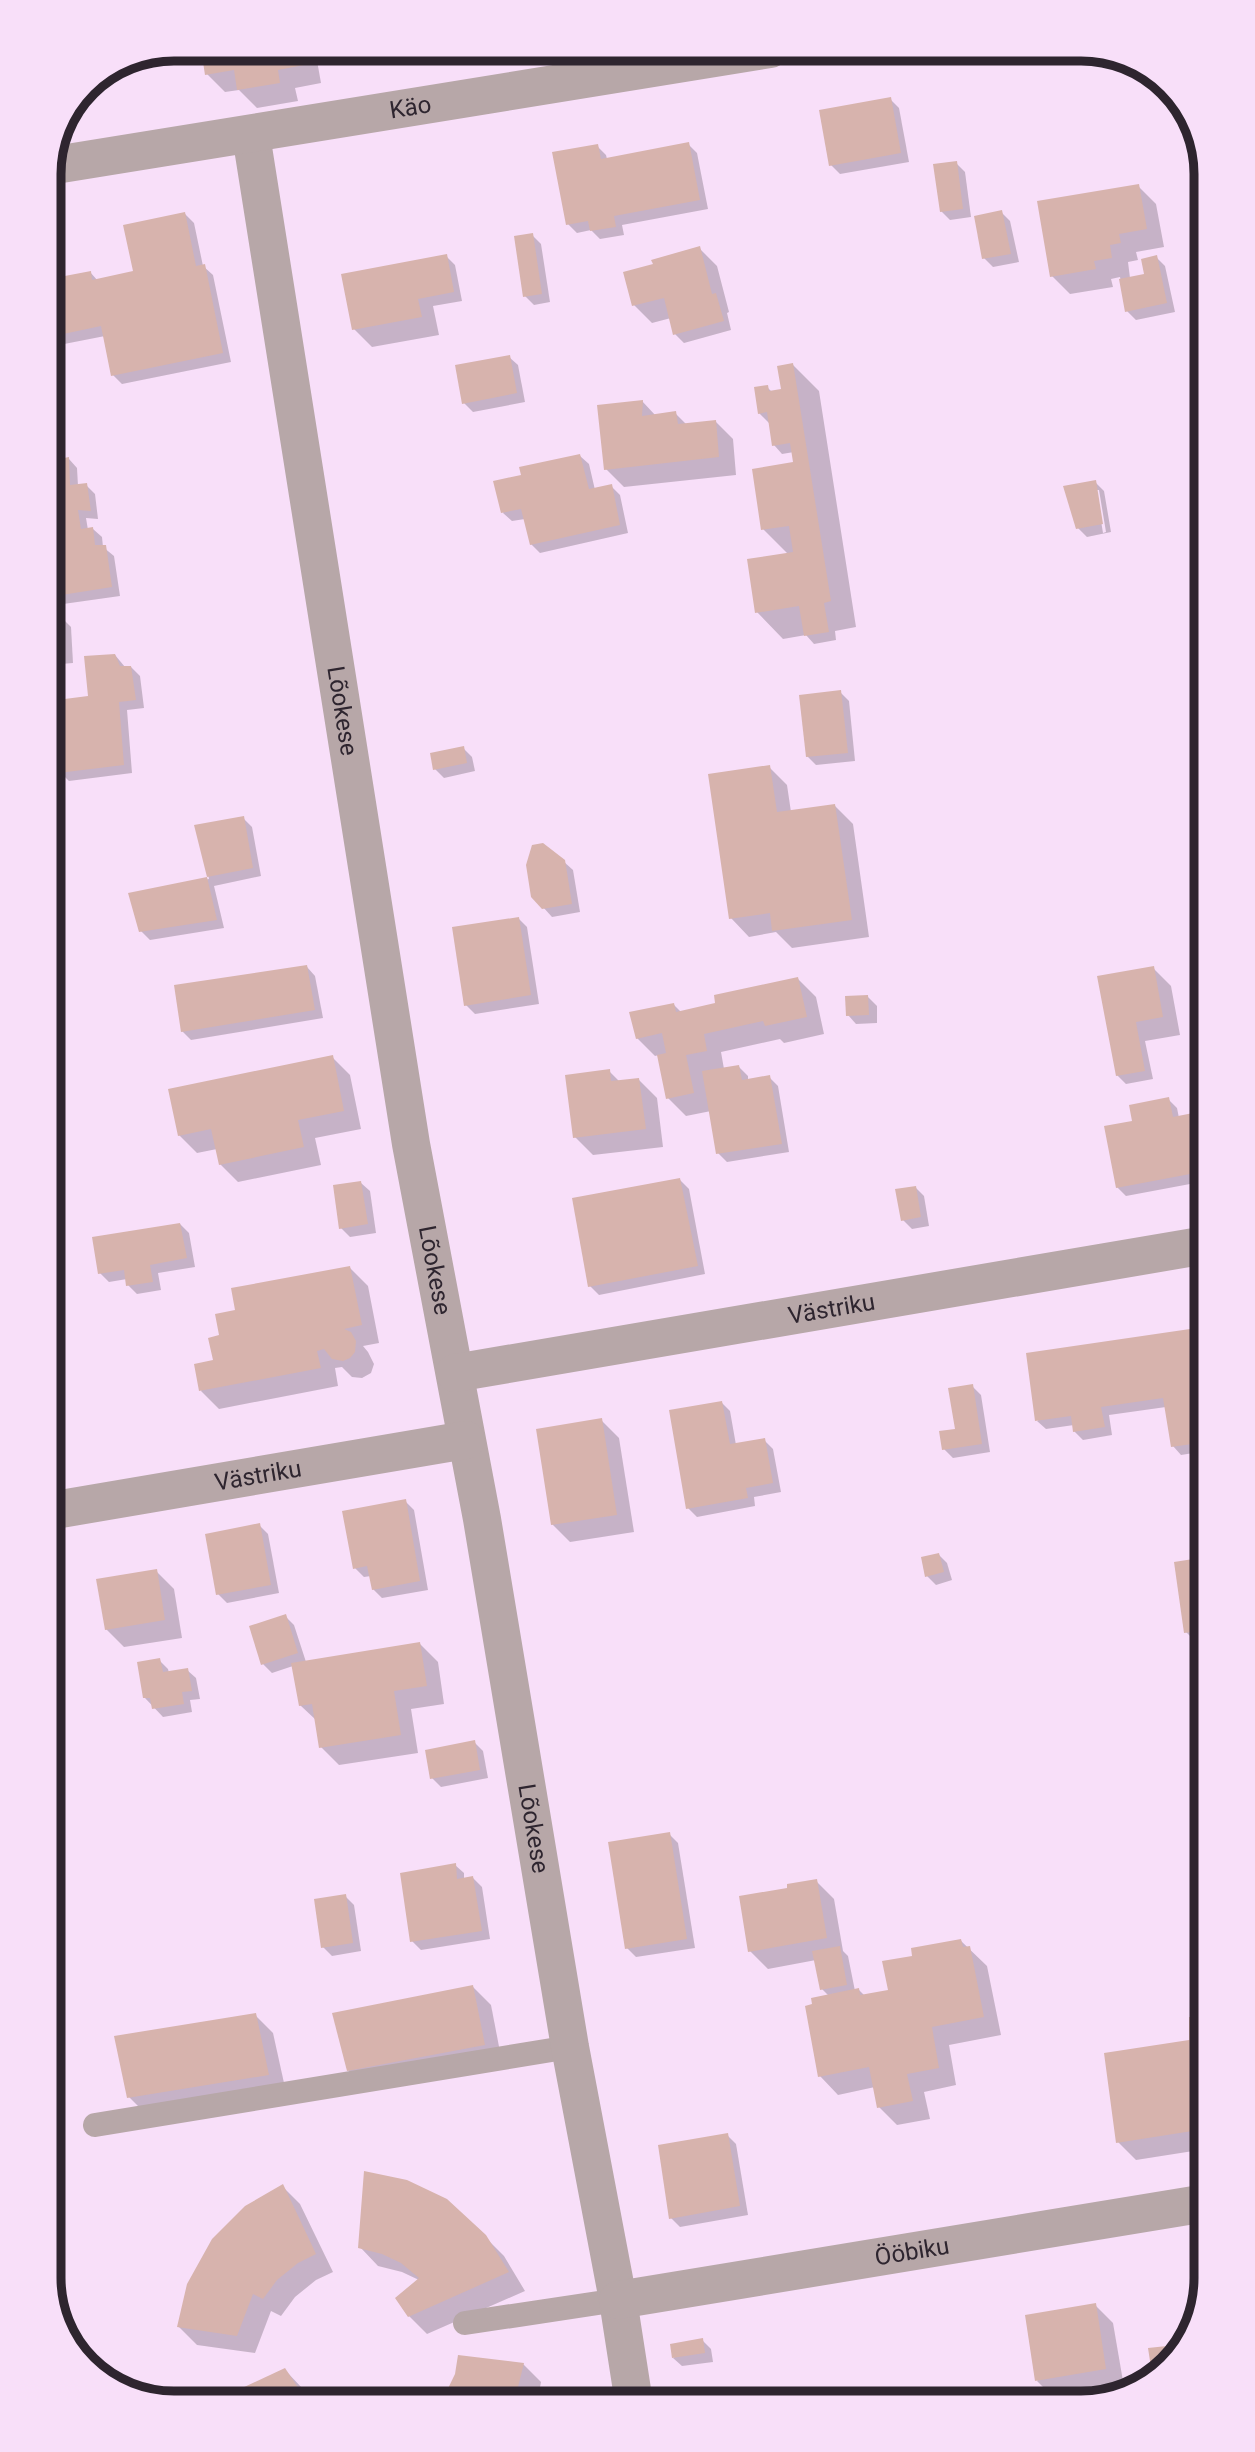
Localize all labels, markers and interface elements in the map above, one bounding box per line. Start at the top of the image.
street label: Käo [387,90,433,125]
street label: Lõokese [321,664,363,757]
street label: Lõokese [413,1223,457,1317]
street label: Västriku [786,1288,877,1330]
street label: Västriku [213,1454,303,1497]
street label: Lõokese [512,1782,555,1875]
street label: Ööbiku [873,2232,951,2271]

